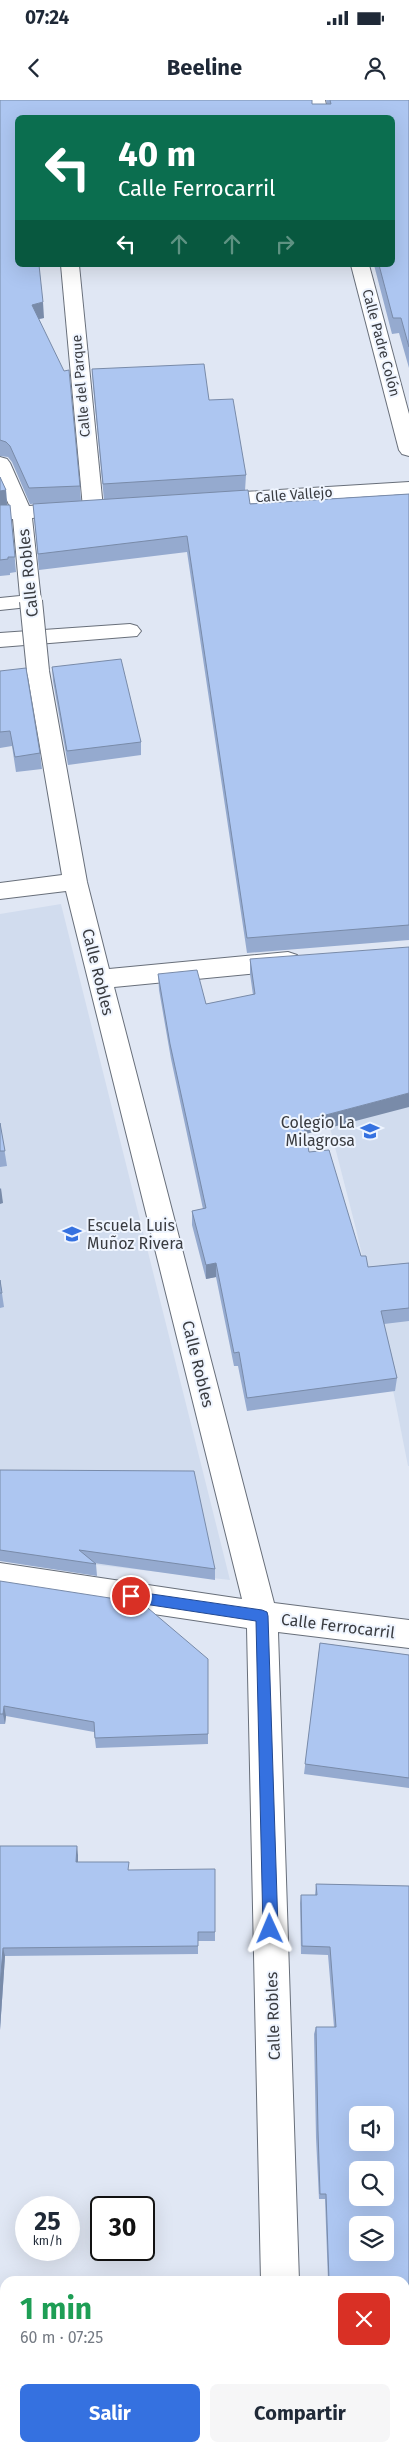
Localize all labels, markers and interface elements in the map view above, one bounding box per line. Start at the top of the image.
text: 07:24 [25,6,69,29]
icon: back [20,54,48,82]
text: Beeline [167,54,242,81]
icon: person [361,54,389,82]
text: 40 m [118,133,196,175]
icon: left [35,135,100,200]
text: Calle Ferrocarril [118,175,276,202]
icon: left [112,230,140,258]
icon: ahead [165,230,193,258]
icon: ahead [218,230,246,258]
icon: right [271,230,299,258]
street label: Calle Padre Colón [358,287,404,399]
street label: Calle del Parque [68,334,94,438]
street label: Calle Vallejo [255,484,333,506]
street label: Calle Robles [14,528,42,618]
street label: Calle Robles [78,927,118,1017]
place label: Colegio La Milagrosa [281,1113,355,1150]
school or university icon: Colegio La Milagrosa [359,1120,381,1142]
place label: Escuela Luis Muñoz Rivera [87,1216,184,1253]
school or university icon: Escuela Luis Muñoz Rivera [61,1223,83,1245]
street label: Calle Robles [178,1319,218,1409]
pin [110,1575,152,1617]
icon: arrive [117,1582,145,1610]
street label: Calle Ferrocarril [280,1610,396,1642]
position arrow [243,1902,295,1954]
street label: Calle Robles [262,1971,284,2061]
map controls [349,2106,394,2261]
button: sound [349,2106,394,2151]
button: search [349,2161,394,2206]
speed limit sign: 30 [90,2196,155,2261]
text: 25 [34,2207,61,2237]
button: layers [349,2216,394,2261]
text: km/h [33,2234,62,2248]
text: 1 min [20,2291,92,2327]
button: close [338,2293,390,2345]
text: 60 m · 07:25 [20,2328,103,2347]
button: Salir [20,2384,200,2442]
button: Compartir [210,2384,390,2442]

